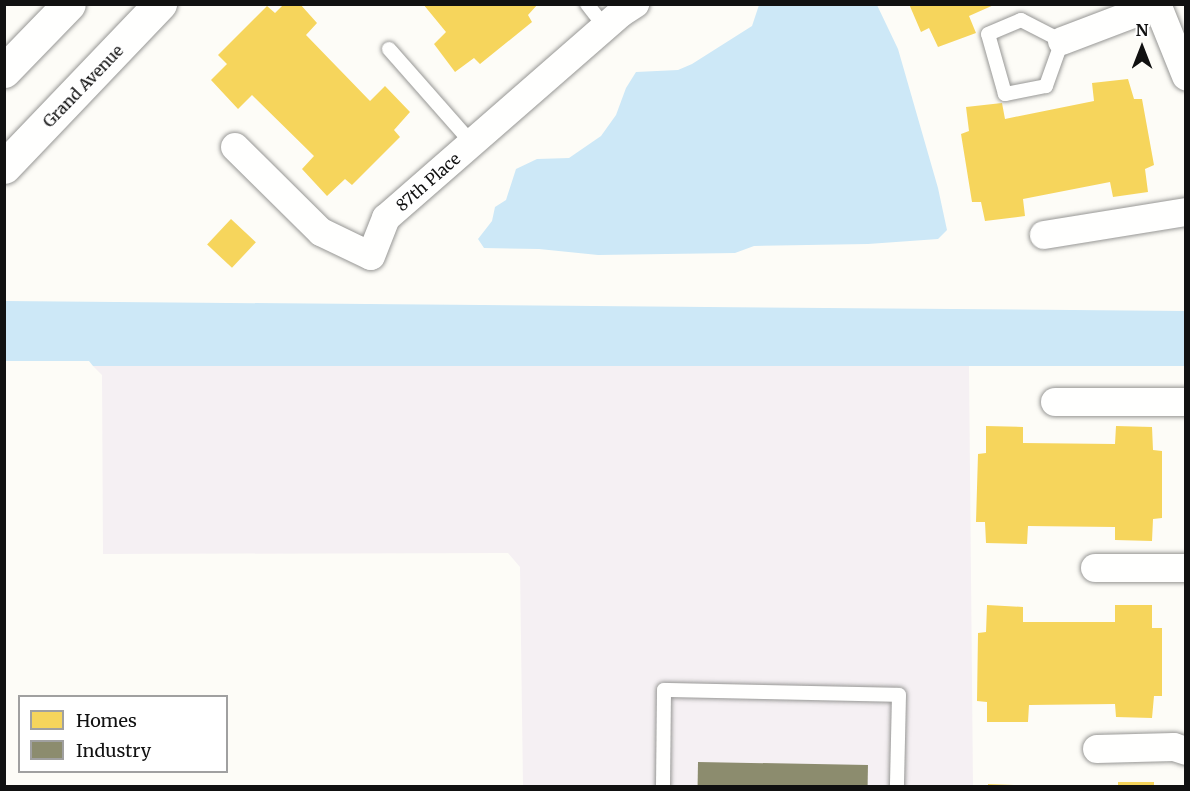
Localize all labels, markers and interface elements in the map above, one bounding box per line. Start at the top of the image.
north arrow [1112,18,1172,78]
text: N [1136,20,1148,40]
street label: Grand Avenue [39,41,127,131]
street label: 87th Place [392,149,464,215]
legend [18,695,228,773]
text: Homes [76,709,137,732]
text: Industry [76,739,151,762]

